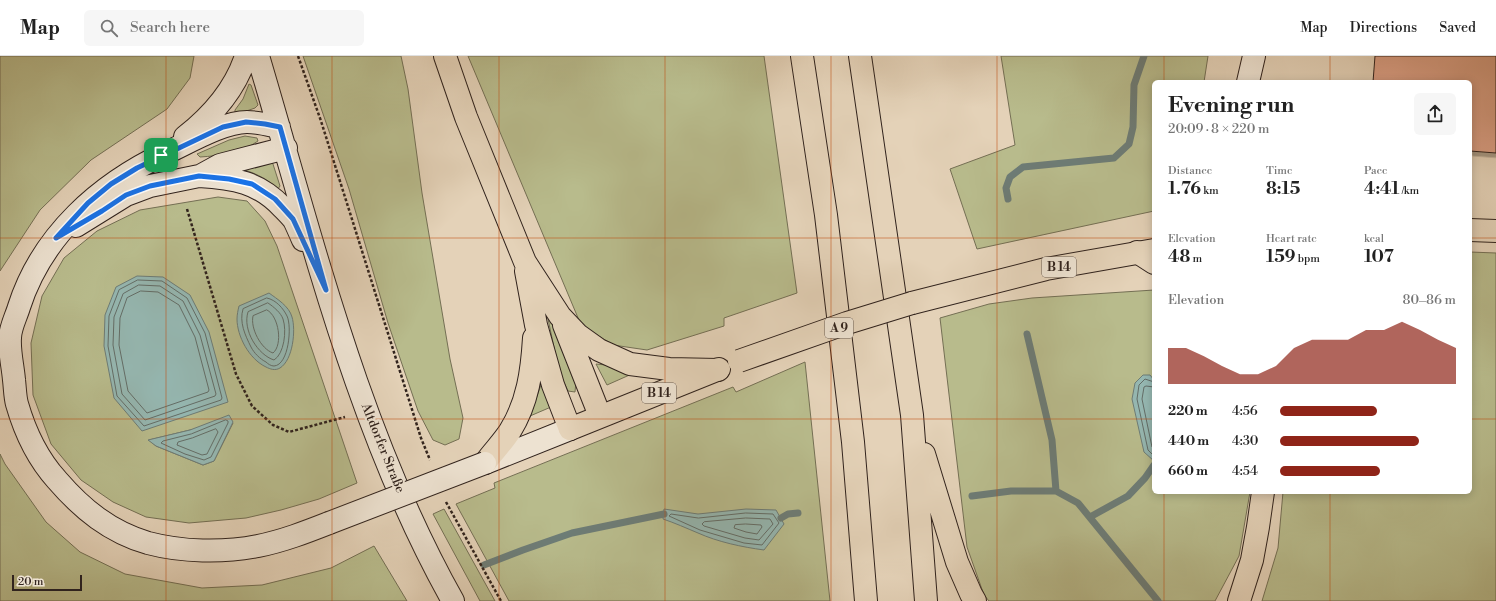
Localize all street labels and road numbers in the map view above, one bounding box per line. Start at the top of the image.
road number: B 14 [1042,257,1076,277]
road number: A 9 [825,318,853,338]
road number: B 14 [642,383,676,403]
street label: Altdorfer Straße [357,400,408,496]

